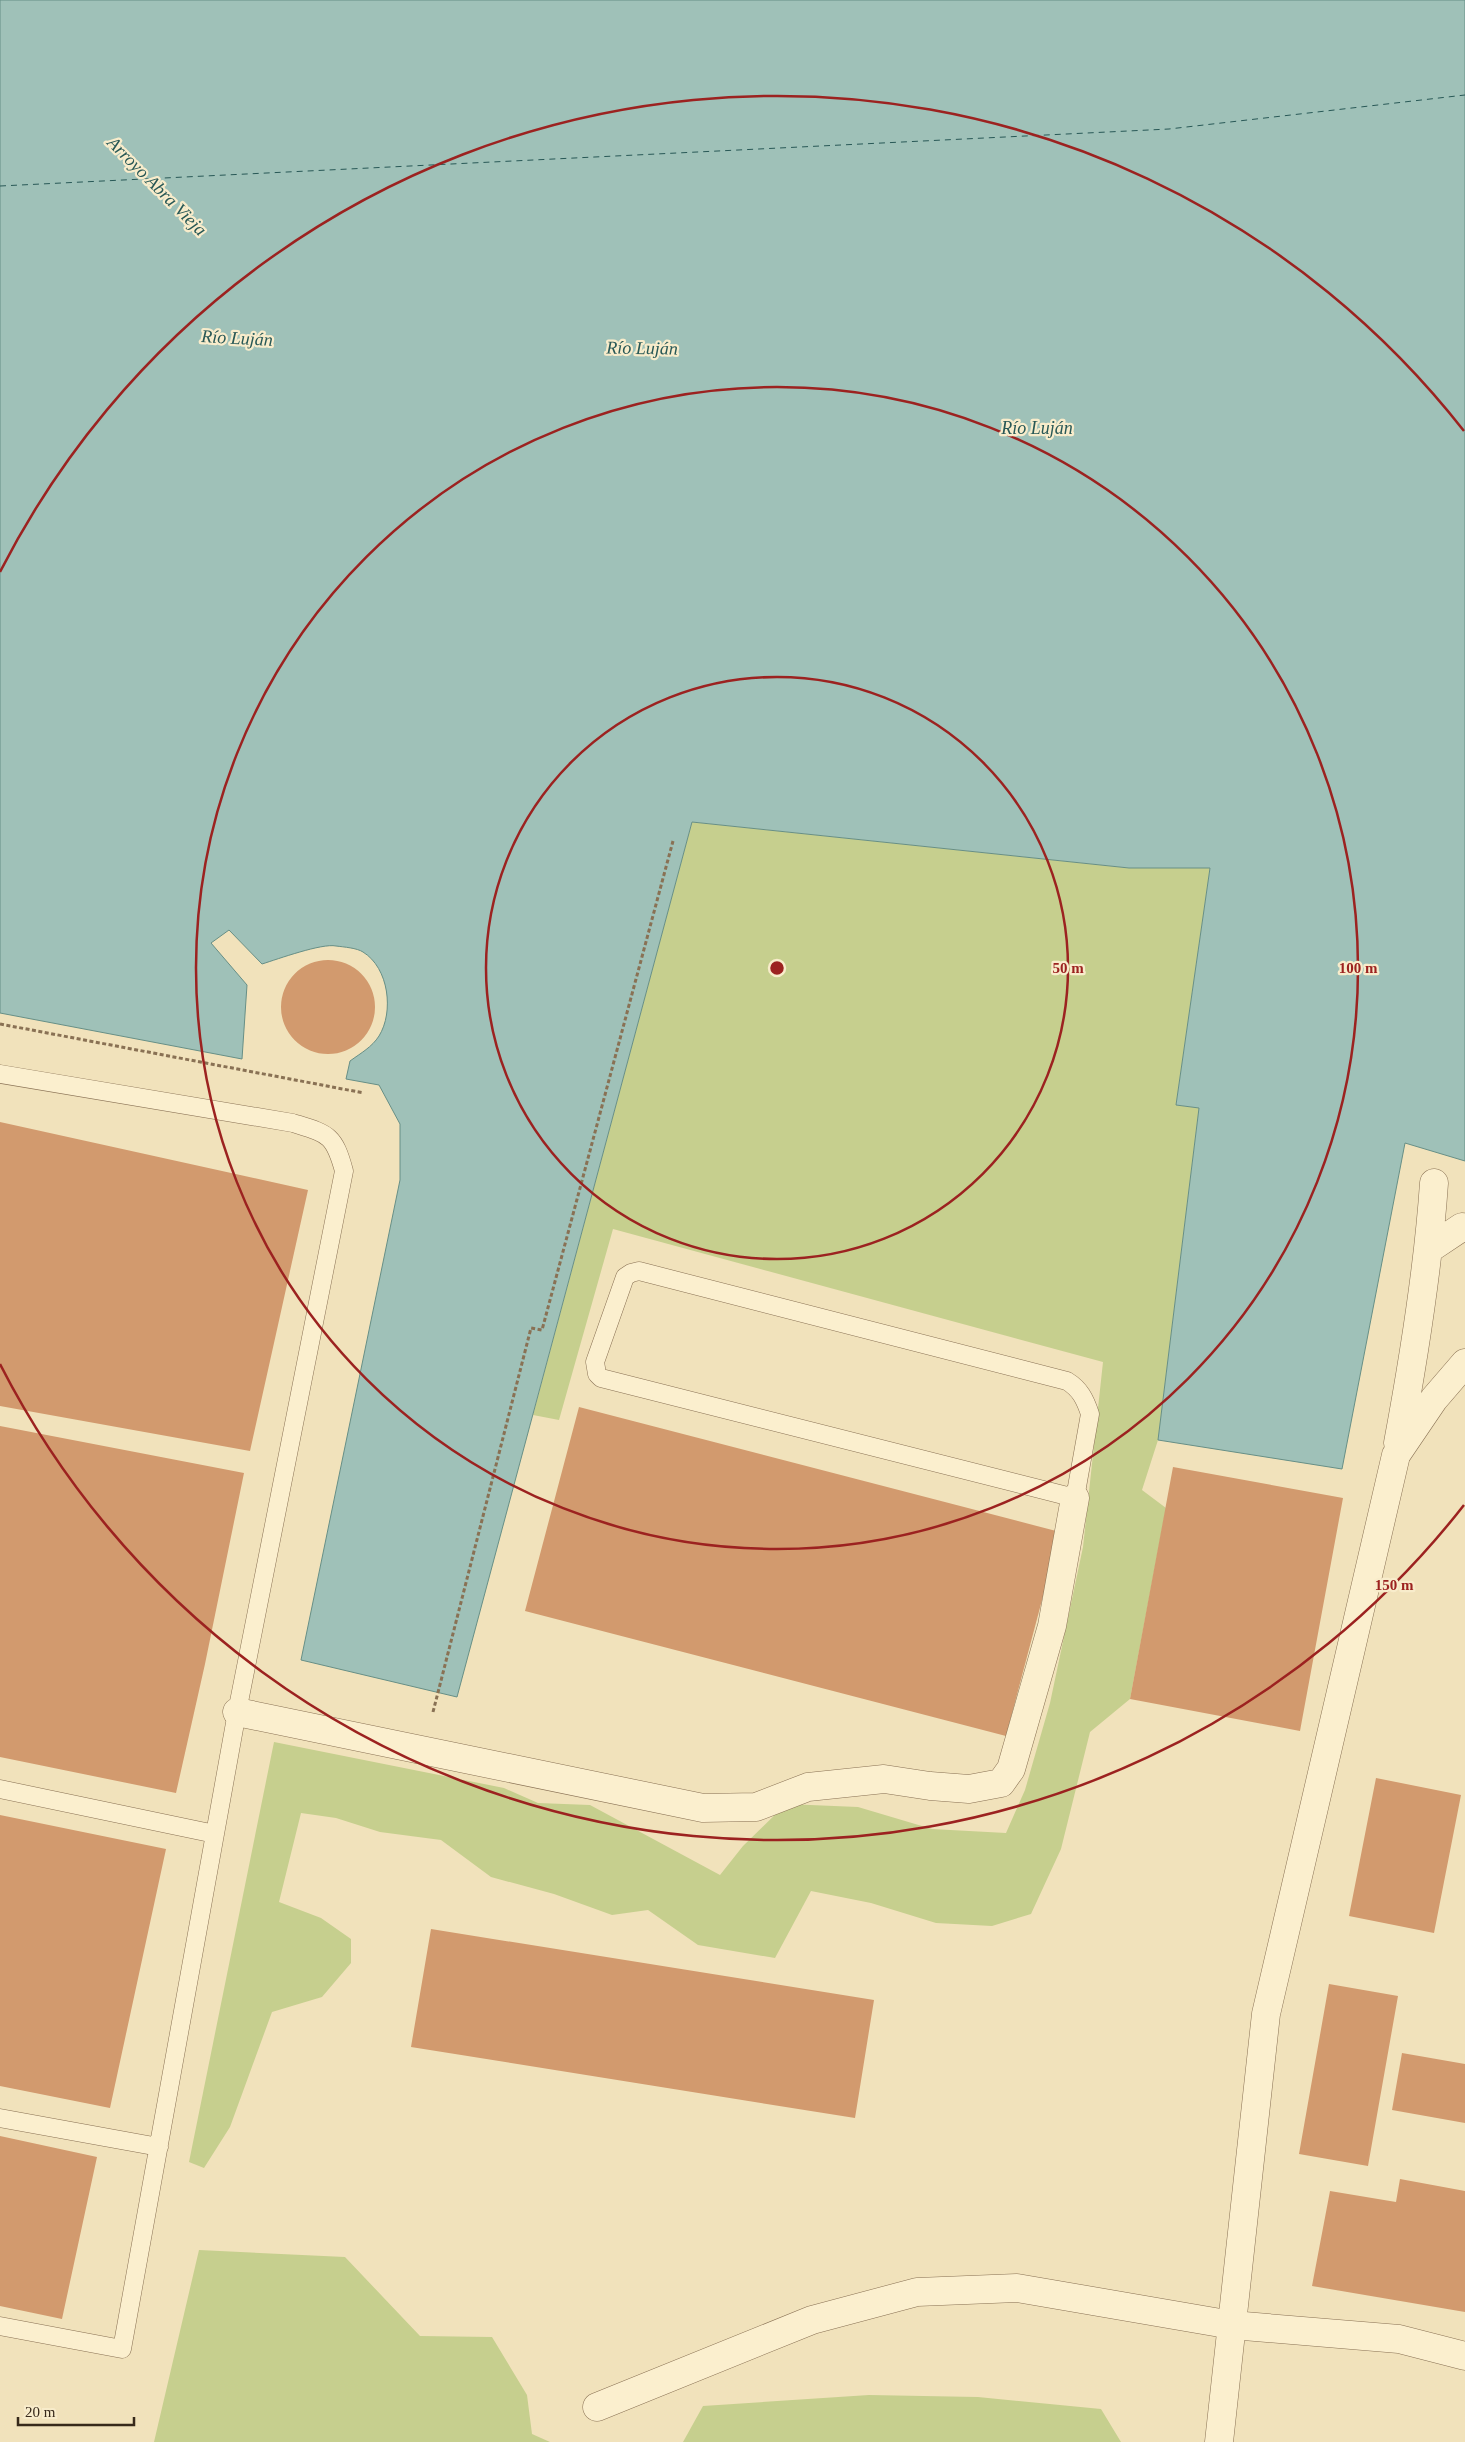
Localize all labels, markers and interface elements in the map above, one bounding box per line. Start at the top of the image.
water label: Arroyo Abra Vieja [103,132,211,240]
water label: Río Luján [200,326,273,350]
water label: Río Luján [605,337,678,359]
water label: Río Luján [1000,418,1073,438]
centre of rings [768,959,786,977]
text: 50 m [1052,960,1084,976]
text: 100 m [1339,960,1378,976]
text: 150 m [1375,1577,1414,1593]
scale bar [18,2394,134,2426]
text: 20 m [25,2404,56,2420]

